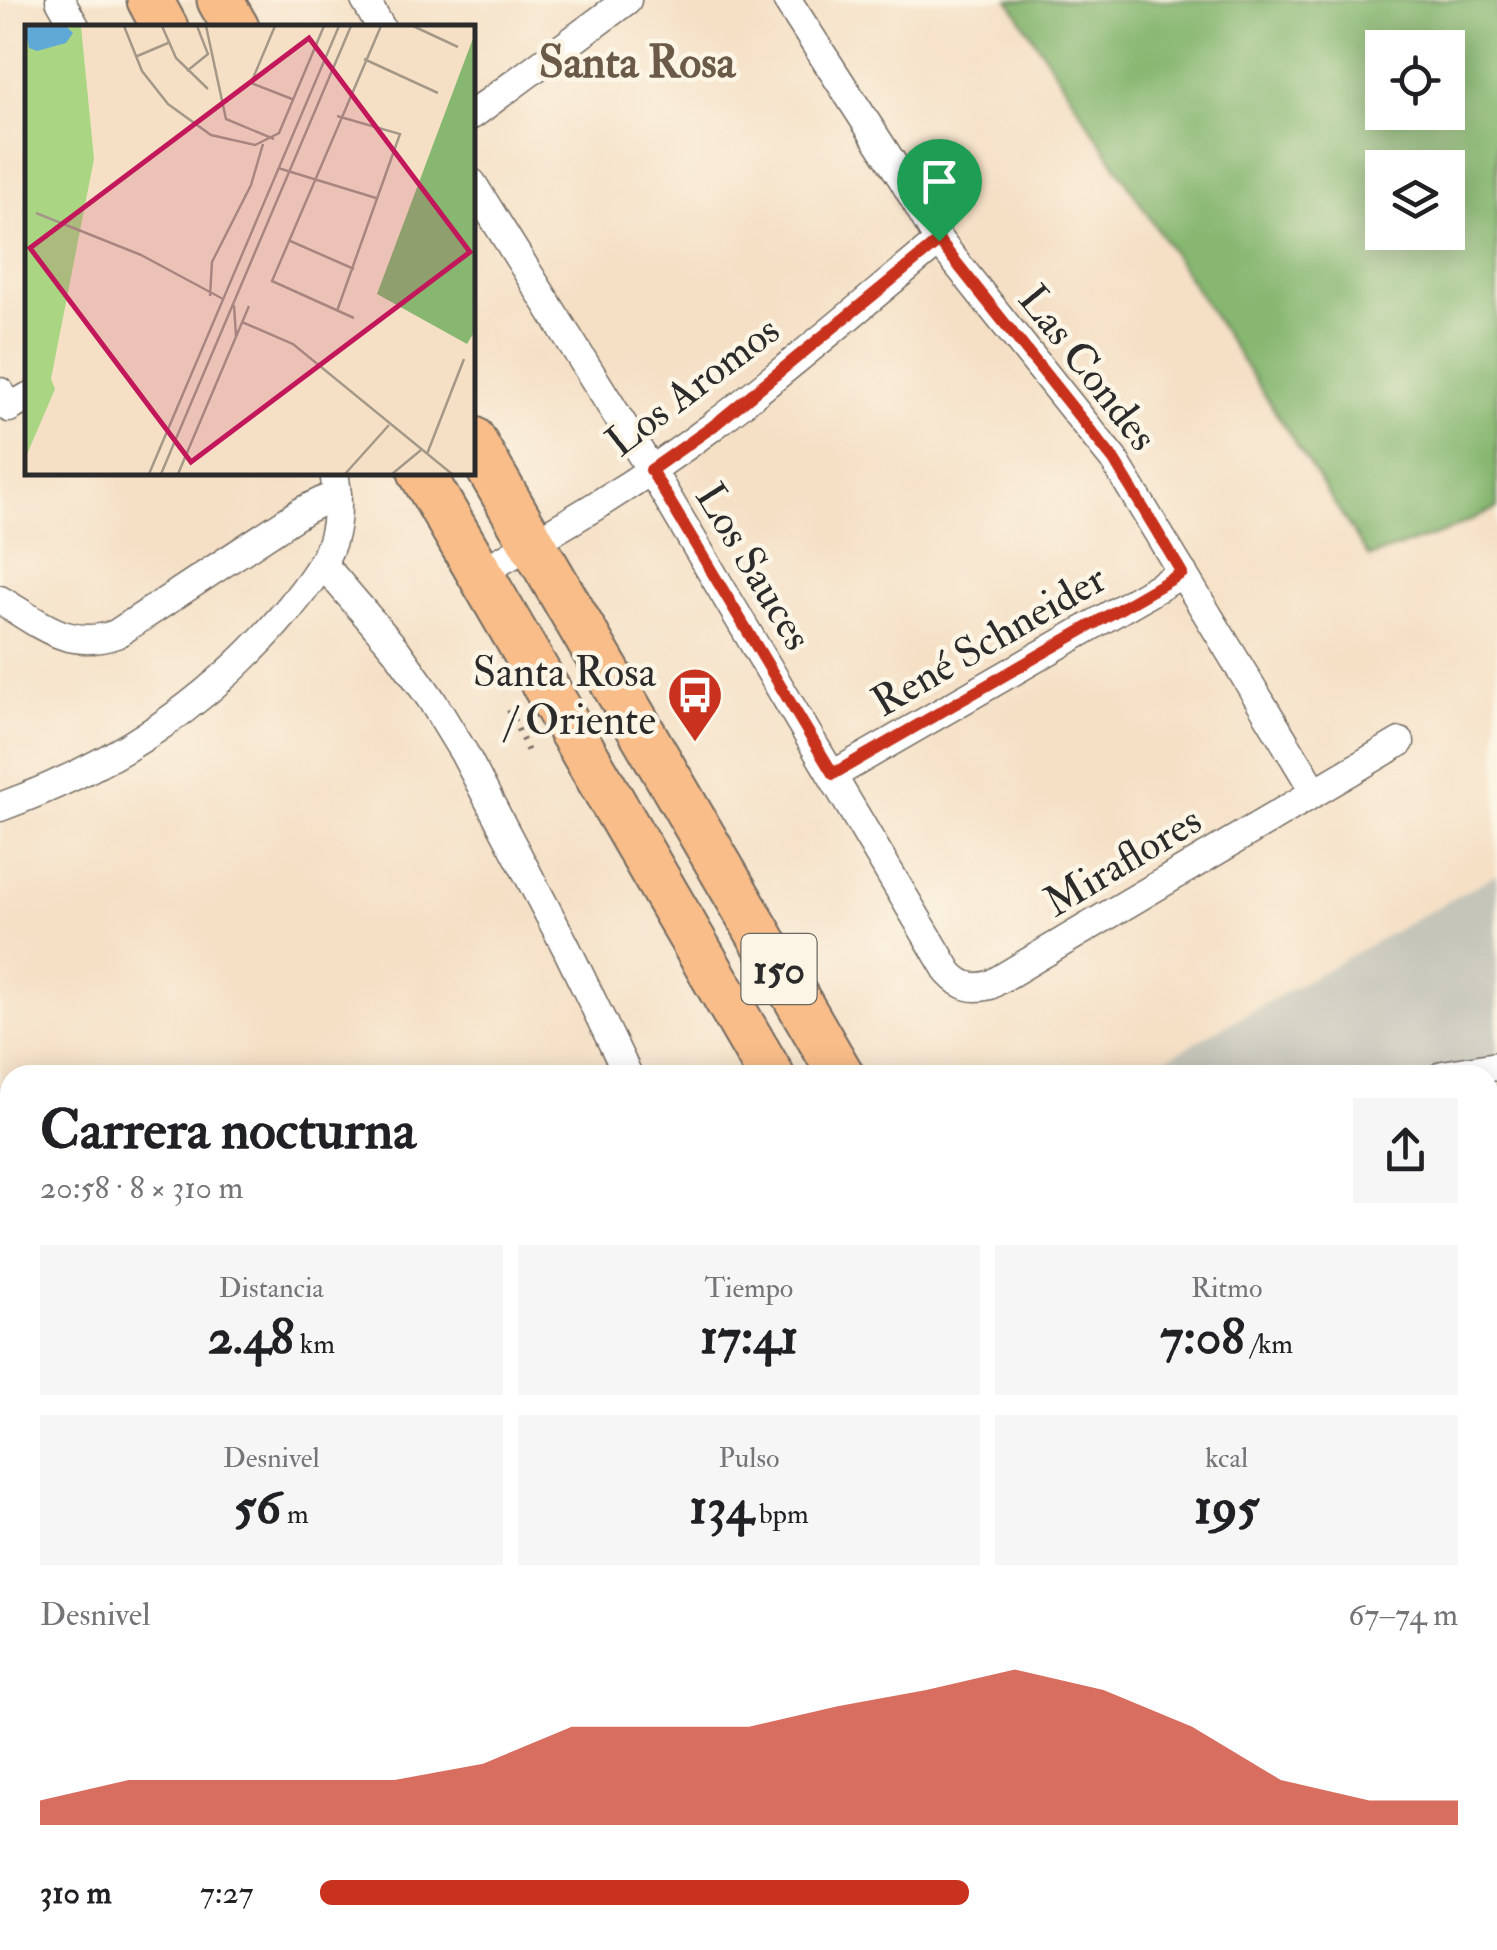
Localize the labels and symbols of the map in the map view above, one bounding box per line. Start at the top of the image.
inset map [25,25,475,475]
district label: Santa Rosa [539,35,737,91]
pin [897,139,982,242]
street label: Las Condes [1007,275,1168,461]
street label: Los Aromos [596,305,790,469]
street label: Los Sauces [683,474,823,660]
street label: René Schneider [863,553,1116,729]
place label: Santa Rosa / Oriente [473,647,657,747]
bus stop icon: Santa Rosa / Oriente [665,665,725,744]
street label: Miraflores [1035,795,1211,929]
road number: 150 [742,934,816,1004]

